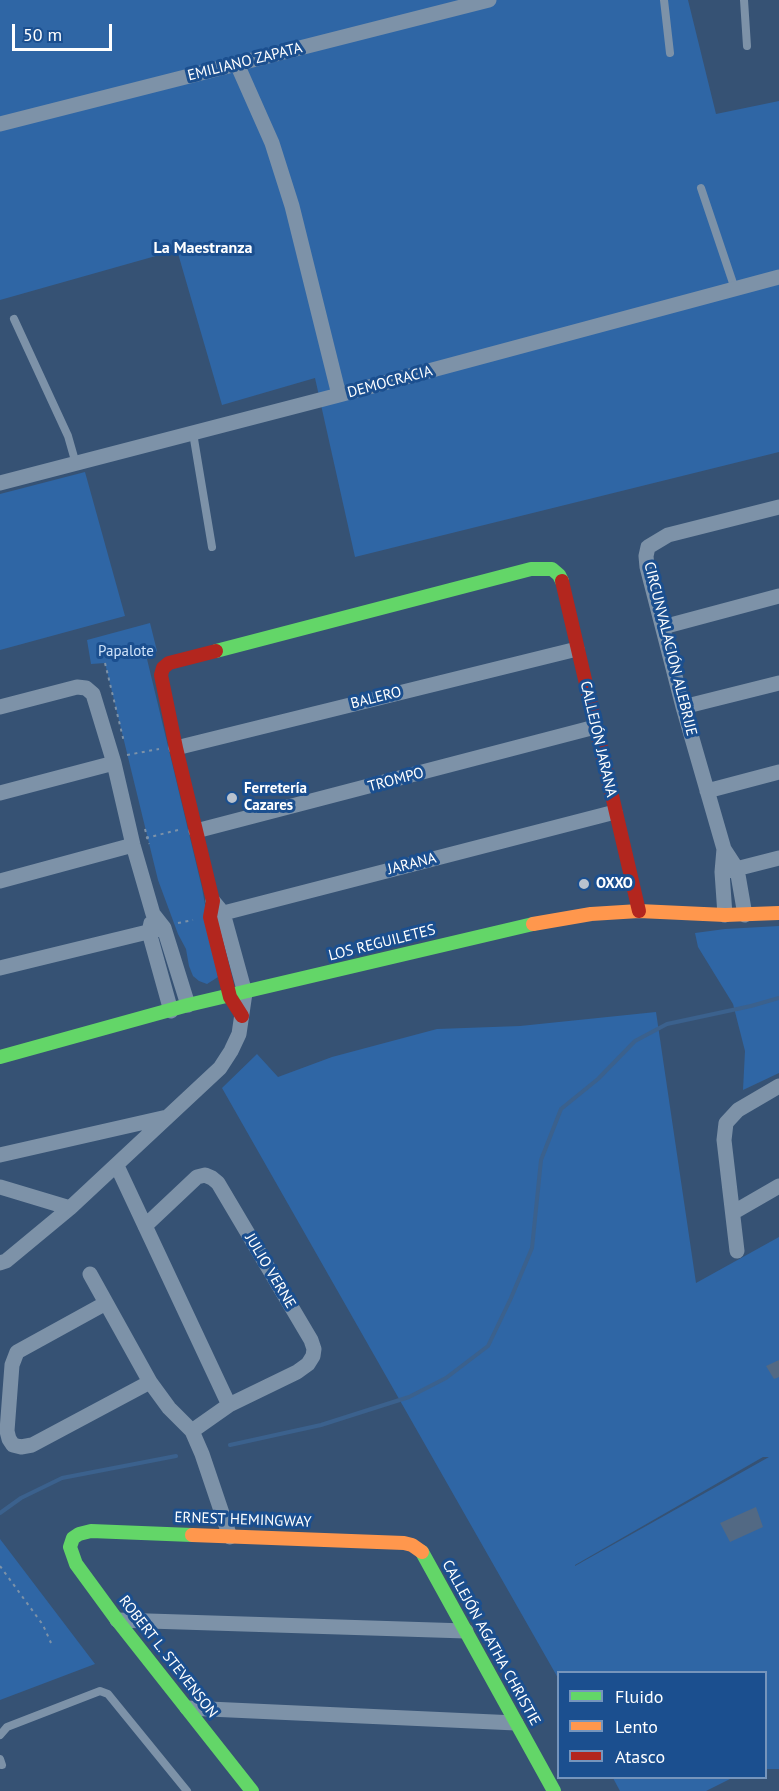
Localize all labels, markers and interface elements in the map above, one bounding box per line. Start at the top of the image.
scale bar [15,12,116,50]
text: 50 m [23,23,62,46]
street label: EMILIANO ZAPATA [186,39,304,85]
district label: La Maestranza [154,238,252,258]
street label: DEMOCRACIA [346,362,434,402]
street label: CIRCUNVALACIÓN ALEBRIJE [640,560,700,738]
park label: Papalote [98,643,154,661]
street label: CALLEJÓN JARANA [576,679,620,799]
street label: BALERO [349,683,403,713]
street label: TROMPO [366,764,426,796]
place label: Ferretería Cazares [244,780,307,815]
marker: Ferretería Cazares [225,791,239,805]
street label: JARANA [386,849,438,879]
place label: OXXO [596,875,633,893]
marker: OXXO [577,877,591,891]
street label: LOS REGUILETES [327,921,437,965]
street label: JULIO VERNE [241,1230,299,1312]
street label: ERNEST HEMINGWAY [174,1509,312,1531]
street label: CALLEJÓN AGATHA CHRISTIE [438,1557,544,1729]
street label: ROBERT L. STEVENSON [115,1592,221,1722]
legend [557,1671,767,1779]
text: Fluido [615,1685,663,1708]
text: Lento [615,1715,658,1738]
text: Atasco [615,1745,665,1768]

